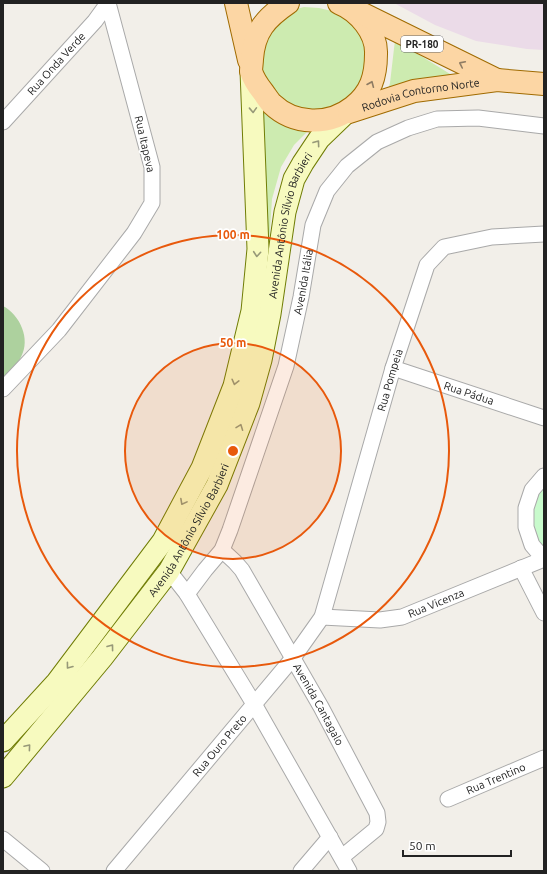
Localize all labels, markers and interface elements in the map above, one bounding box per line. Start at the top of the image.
street label: Rua Onda Verde [25,30,88,97]
road number: PR-180 [401,36,443,52]
one-way arrow [459,61,466,69]
street label: Rodovia Contorno Norte [360,76,480,114]
one-way arrow [366,81,374,88]
one-way arrow [249,107,257,113]
street label: Rua Itapeva [133,115,157,173]
one-way arrow [312,140,319,147]
street label: Avenida Antônio Sílvio Barbieri [266,150,314,299]
text: 100 m [216,228,250,241]
street label: Avenida Itália [291,248,315,316]
one-way arrow [253,251,262,257]
text: 50 m [220,336,246,349]
street label: Rua Pompeia [375,347,405,413]
one-way arrow [231,378,240,385]
street label: Rua Pádua [442,379,495,407]
one-way arrow [235,424,243,431]
centre of rings [226,444,240,458]
street label: Avenida Antônio Sílvio Barbieri [146,462,231,599]
one-way arrow [181,498,188,505]
street label: Rua Vicenza [406,586,466,620]
one-way arrow [106,644,114,651]
one-way arrow [67,661,74,668]
street label: Avenida Cantagalo [291,661,346,747]
street label: Rua Ouro Preto [190,712,249,779]
one-way arrow [23,744,30,752]
street label: Rua Trentino [464,761,527,797]
scale bar [403,832,511,858]
text: 50 m [409,839,436,852]

